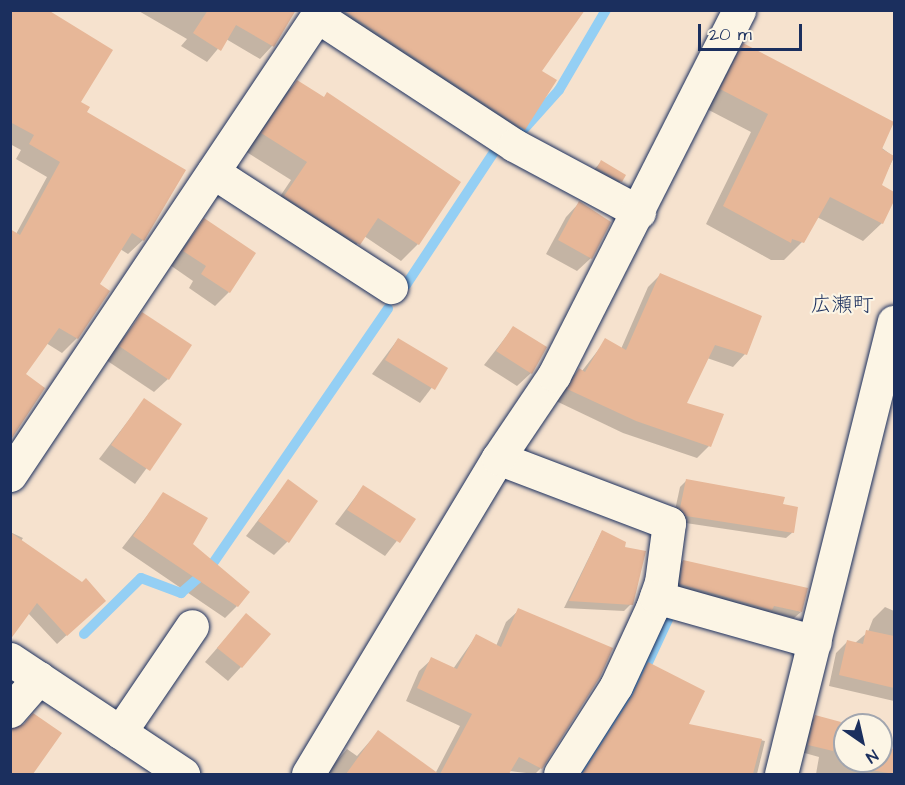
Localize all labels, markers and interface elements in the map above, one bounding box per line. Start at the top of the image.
scale bar [701,12,804,50]
text: 20 m [709,22,752,47]
district label: 広瀬町 [811,292,873,318]
north arrow [833,713,893,773]
text: N [862,744,882,768]

